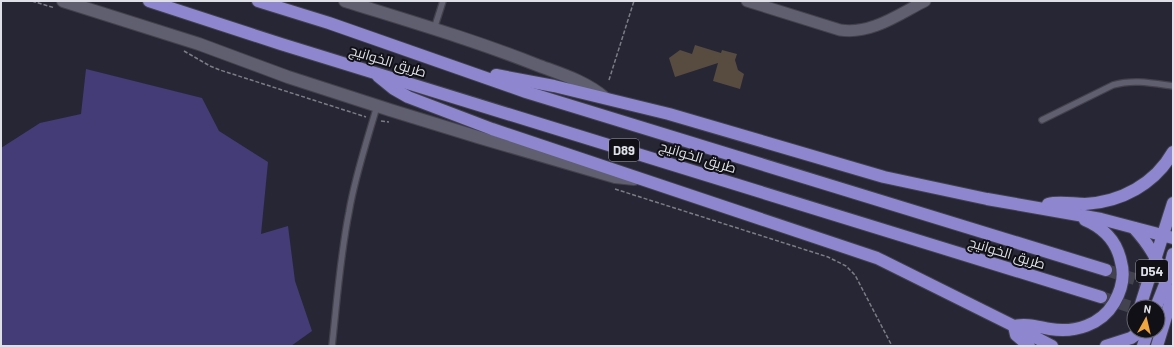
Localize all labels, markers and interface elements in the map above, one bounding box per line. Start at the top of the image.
street label: طريق الخوانيج [347,41,429,81]
street label: طريق الخوانيج [657,137,739,177]
road number: D89 [609,139,639,161]
street label: طريق الخوانيج [966,233,1048,273]
road number: D54 [1136,260,1168,282]
north arrow [1126,299,1166,339]
text: N [1143,302,1152,316]

